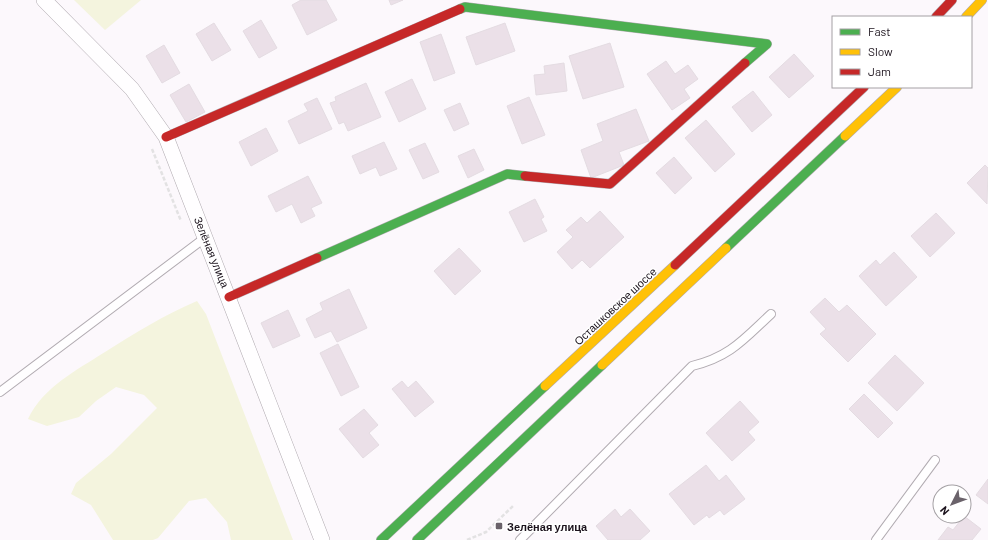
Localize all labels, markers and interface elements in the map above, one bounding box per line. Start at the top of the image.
legend [832,16,972,88]
text: Fast [868,24,891,38]
text: Slow [868,44,893,58]
text: Jam [868,64,891,78]
street label: Зелёная улица [192,215,233,290]
street label: Осташковское шоссе [571,265,659,347]
north arrow [932,484,972,524]
text: N [937,504,951,518]
place label: Зелёная улица [507,520,588,533]
marker: Зелёная улица [494,521,504,531]

